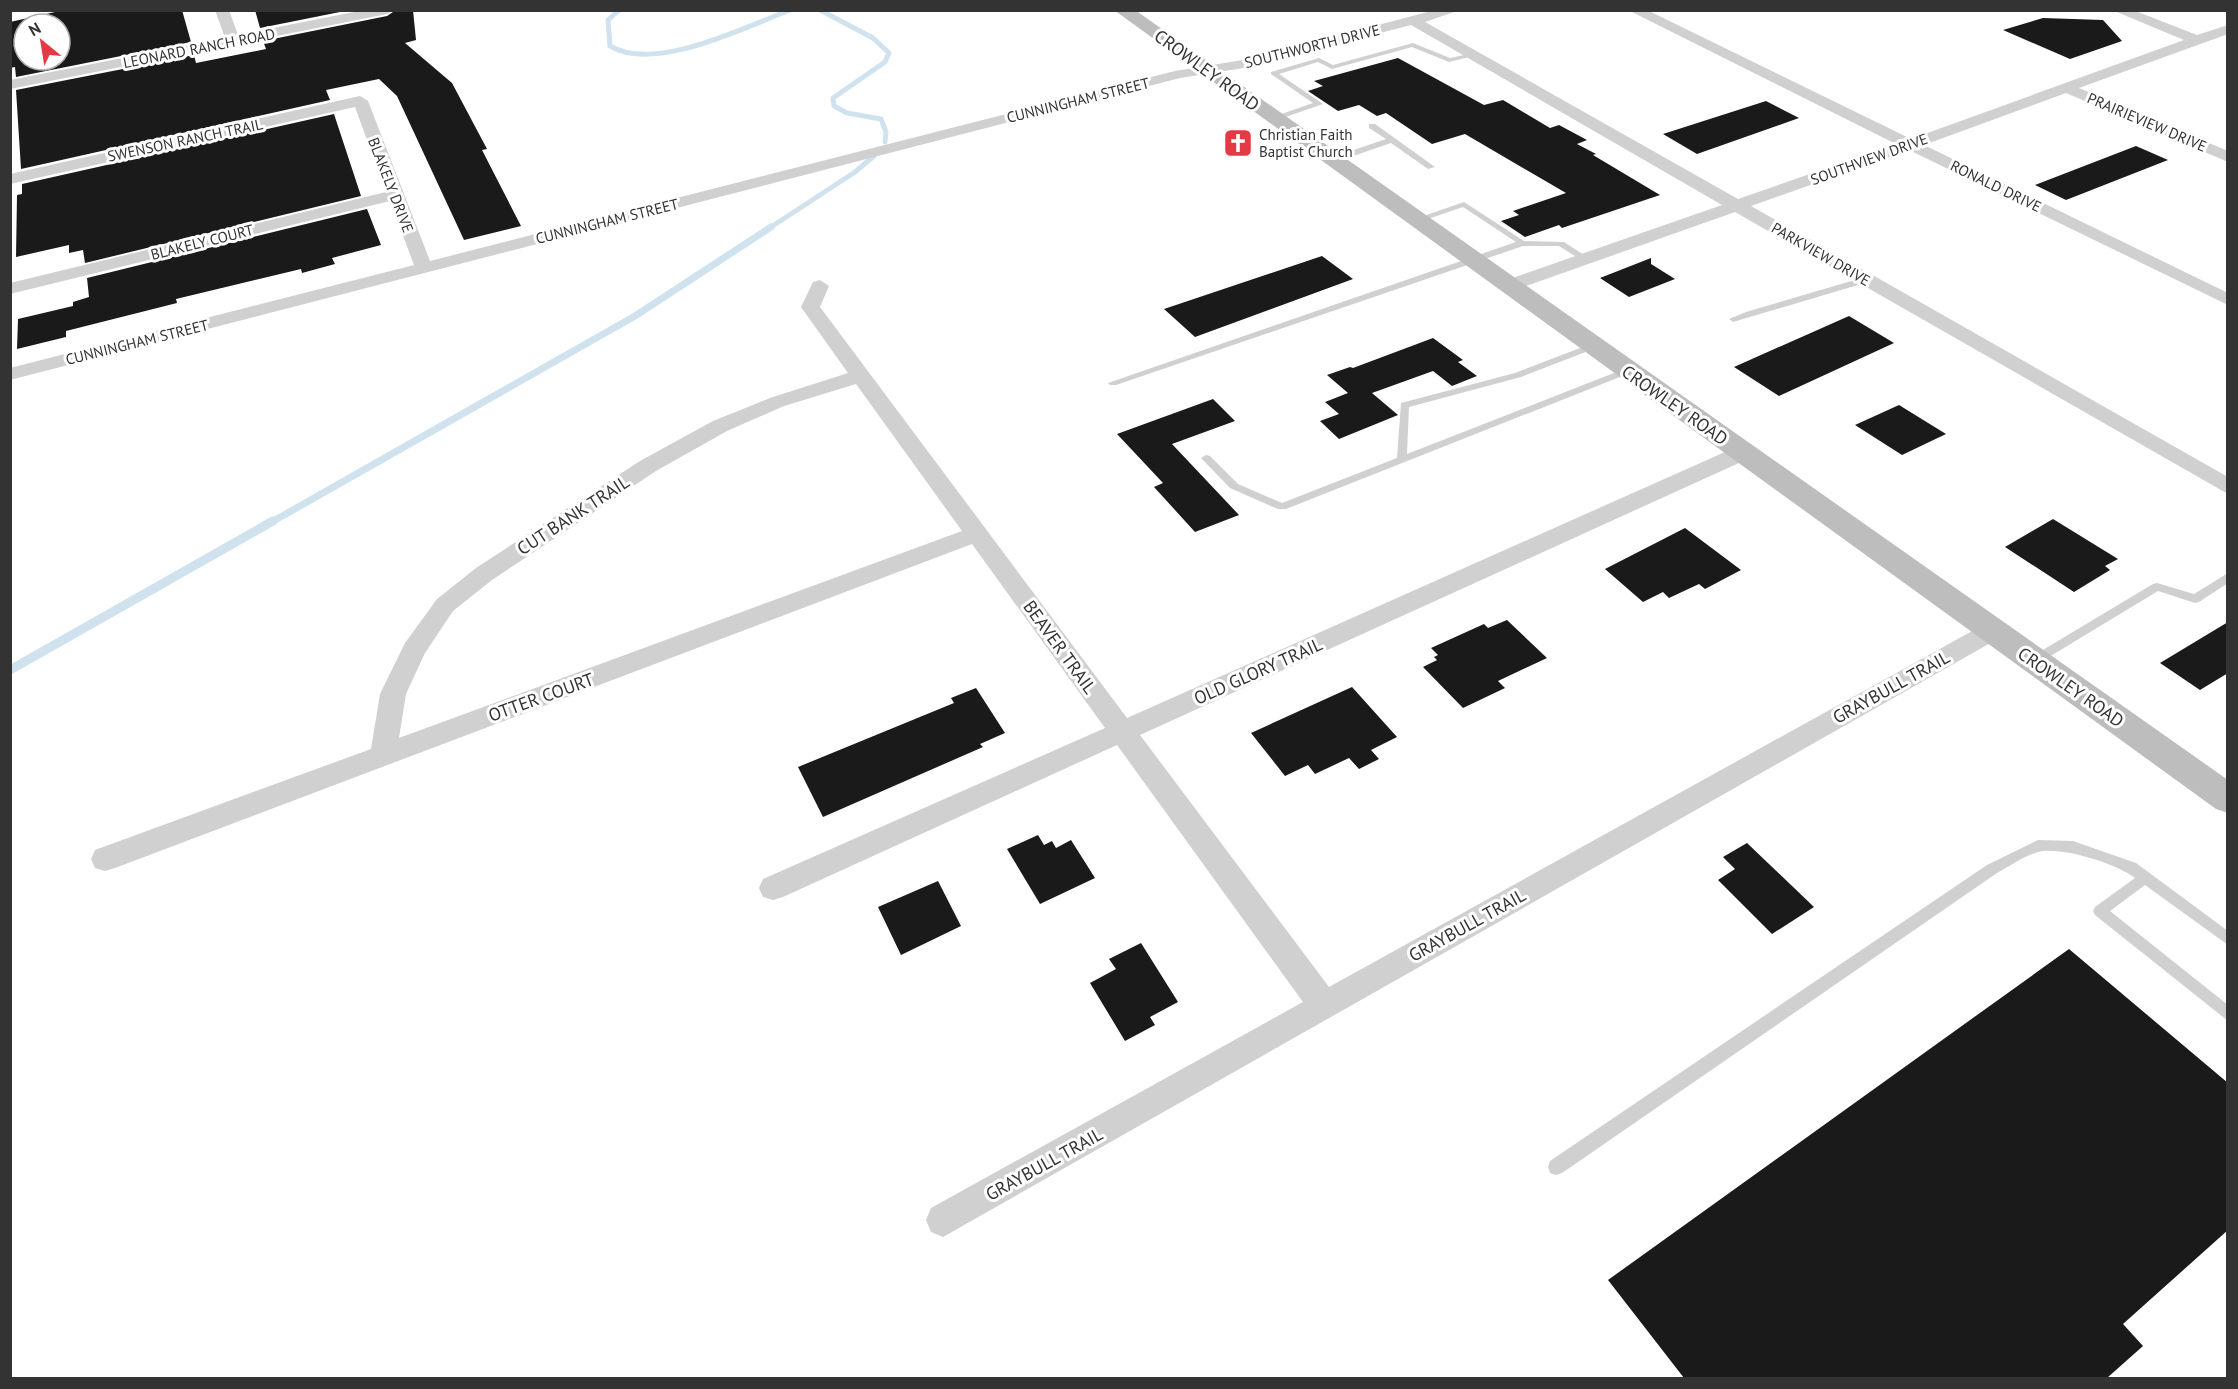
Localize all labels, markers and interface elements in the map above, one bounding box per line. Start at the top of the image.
north arrow [12,12,72,72]
text: N [25,18,44,40]
street label: SOUTHWORTH DRIVE [1242,20,1382,72]
street label: LEONARD RANCH ROAD [121,24,277,72]
street label: CROWLEY ROAD [1150,24,1264,116]
street label: CUNNINGHAM STREET [1005,73,1152,127]
street label: PRAIRIEVIEW DRIVE [2084,88,2210,156]
street label: SWENSON RANCH TRAIL [106,114,265,166]
place label: Christian Faith Baptist Church [1259,125,1353,161]
church icon: Christian Faith Baptist Church [1222,127,1254,159]
street label: SOUTHVIEW DRIVE [1808,129,1930,189]
street label: BLAKELY DRIVE [364,135,418,235]
street label: RONALD DRIVE [1948,156,2044,216]
street label: CUNNINGHAM STREET [534,194,681,248]
street label: PARKVIEW DRIVE [1768,218,1874,290]
street label: BLAKELY COURT [149,220,256,264]
street label: CUNNINGHAM STREET [64,315,211,369]
street label: CROWLEY ROAD [1617,360,1733,450]
street label: CUT BANK TRAIL [513,470,633,560]
street label: BEAVER TRAIL [1018,596,1102,698]
street label: OLD GLORY TRAIL [1190,632,1326,710]
street label: CROWLEY ROAD [2013,642,2129,732]
street label: GRAYBULL TRAIL [1828,645,1954,729]
street label: OTTER COURT [485,667,597,727]
street label: GRAYBULL TRAIL [1404,883,1530,967]
street label: GRAYBULL TRAIL [981,1122,1107,1206]

